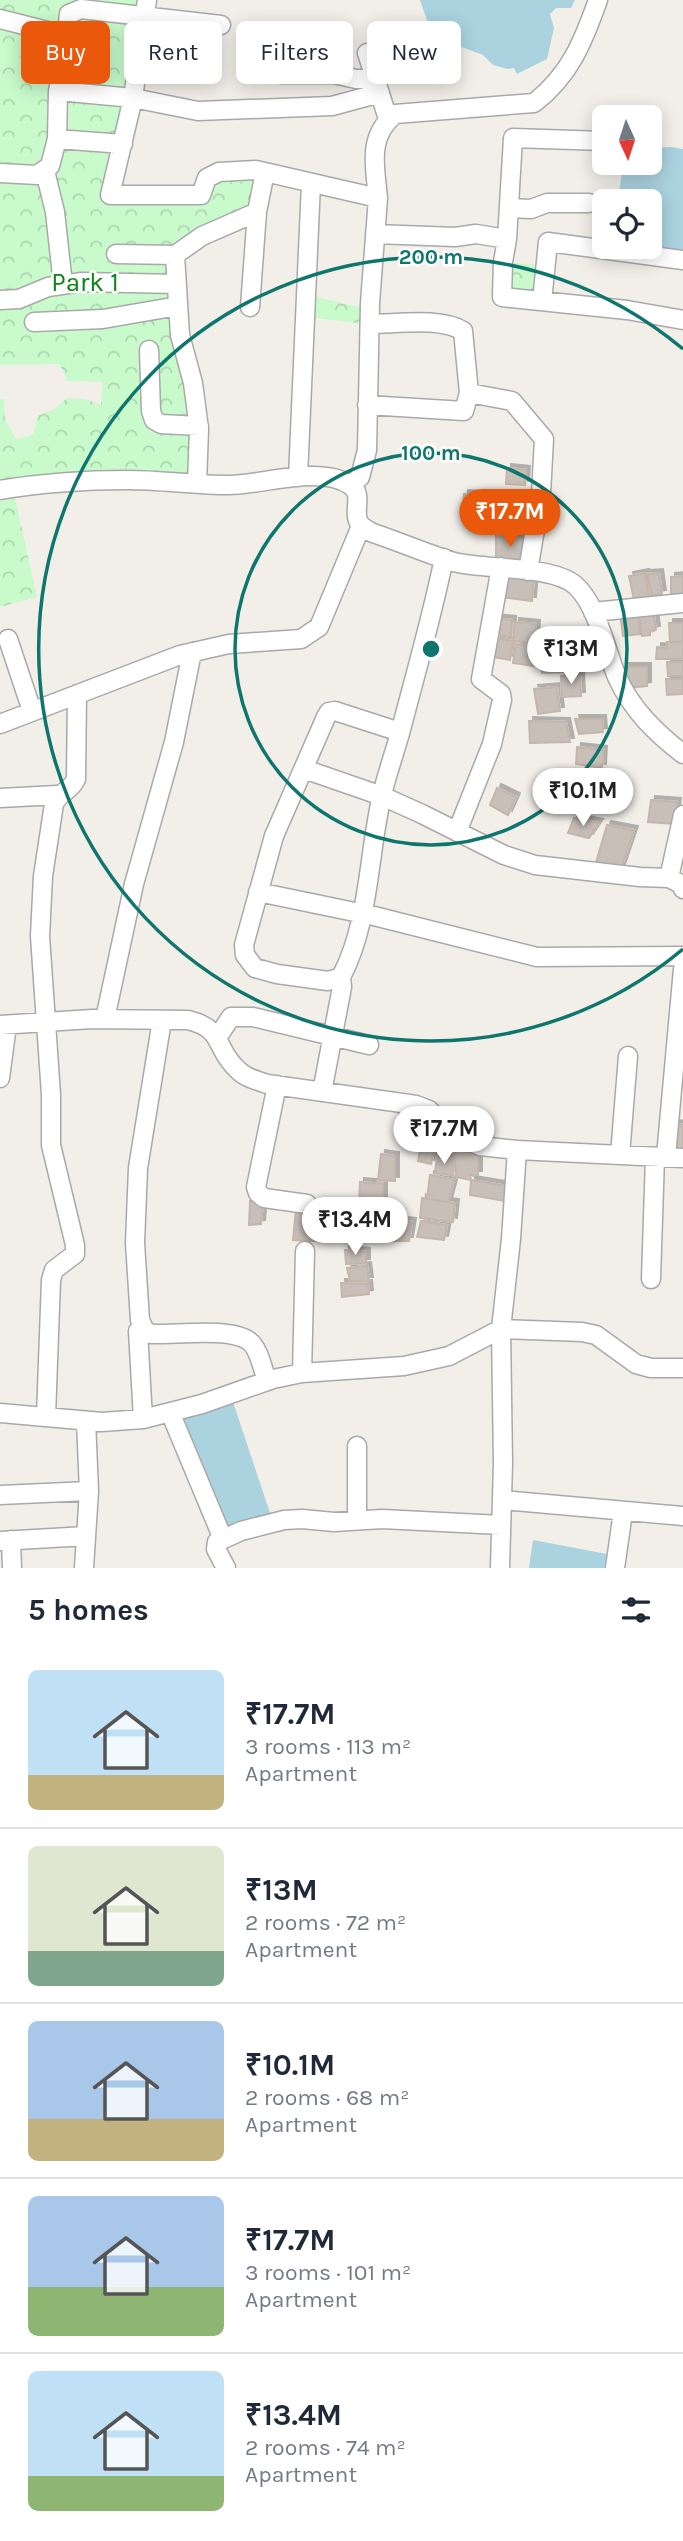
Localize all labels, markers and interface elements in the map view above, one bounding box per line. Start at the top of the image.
chip: Buy [21,21,110,84]
chip: Rent [124,21,222,84]
chip: Filters [236,21,353,84]
chip: New [367,21,461,84]
north arrow [592,105,662,175]
map controls [592,105,662,259]
button: locate [592,189,662,259]
text: 200 m [399,245,463,269]
park label: Park 1 [51,267,119,298]
text: 100 m [401,441,461,465]
pin: ₹17.7M [453,490,567,549]
text: ₹17.7M [475,498,545,525]
pin: ₹13M [530,626,612,686]
text: ₹13M [543,635,599,662]
centre of rings [419,637,443,661]
pin: ₹10.1M [526,768,640,828]
text: ₹10.1M [548,777,618,804]
pin: ₹17.7M [387,1106,501,1166]
text: ₹17.7M [409,1115,479,1142]
pin: ₹13.4M [298,1198,412,1257]
text: ₹13.4M [318,1206,392,1233]
icon: filters [617,1591,655,1629]
text: 5 homes [28,1592,149,1628]
text: ₹17.7M [245,1696,335,1732]
icon: home [84,1698,168,1782]
text: 3 rooms · 113 m² [245,1733,411,1760]
text: Apartment [245,1760,357,1787]
text: ₹13M [245,1872,318,1908]
icon: home [84,1874,168,1958]
text: 2 rooms · 72 m² [245,1909,406,1936]
text: Apartment [245,1936,357,1963]
text: ₹10.1M [245,2047,335,2083]
icon: home [84,2049,168,2133]
text: 2 rooms · 68 m² [245,2084,409,2111]
text: Apartment [245,2111,357,2138]
text: ₹17.7M [245,2222,335,2258]
icon: home [84,2224,168,2308]
text: 3 rooms · 101 m² [245,2259,411,2286]
text: Apartment [245,2286,357,2313]
text: ₹13.4M [245,2397,342,2433]
icon: home [84,2399,168,2483]
text: 2 rooms · 74 m² [245,2434,406,2461]
text: Apartment [245,2461,357,2488]

